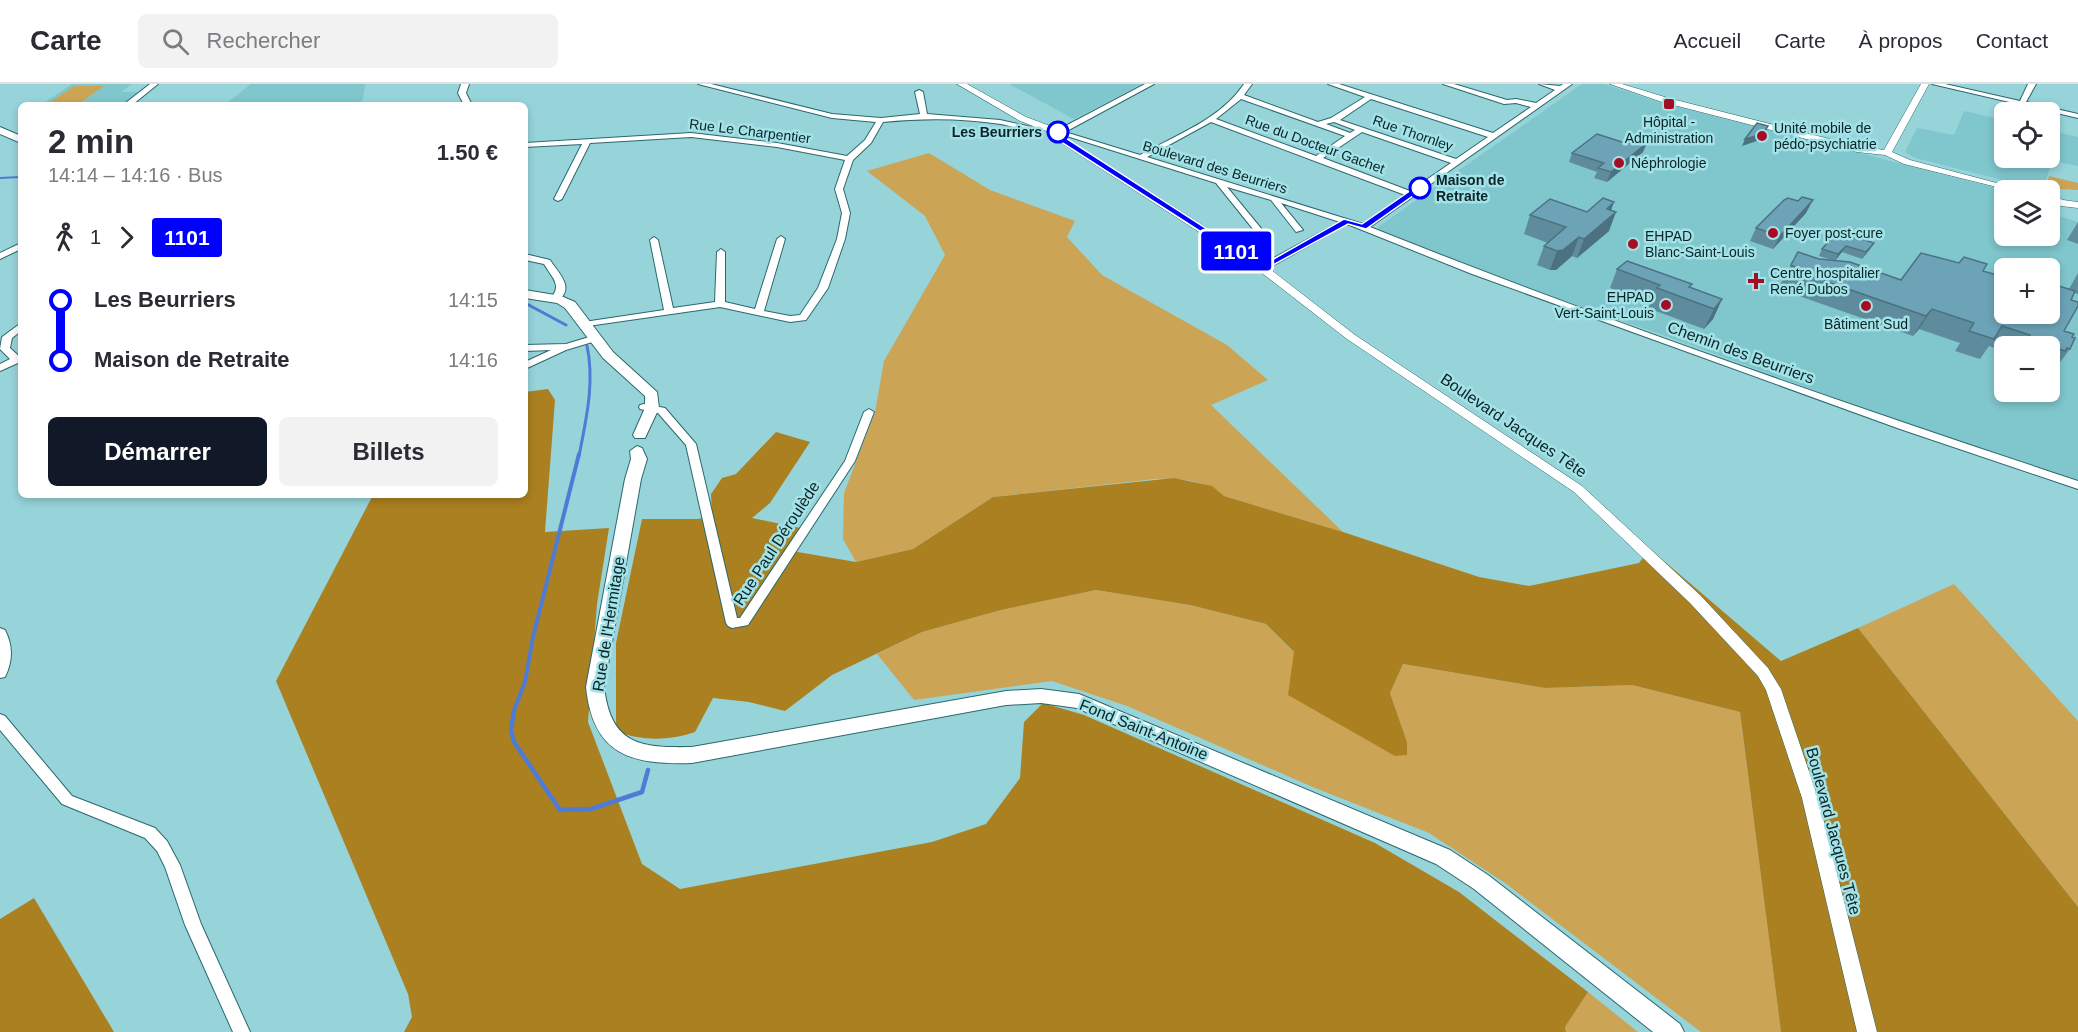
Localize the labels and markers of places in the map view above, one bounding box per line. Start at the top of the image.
marker: Hôpital - Administration [1662,97,1676,111]
place label: Hôpital - Administration [1625,114,1713,146]
place label: Unité mobile de pédo-psychiatrie [1774,120,1877,152]
marker: Les Beurriers [1047,121,1069,143]
place label: Les Beurriers [952,124,1042,140]
marker: Unité mobile de pédo-psychiatrie [1755,129,1769,143]
place label: Néphrologie [1631,155,1707,171]
marker: Néphrologie [1612,156,1626,170]
place label: Maison de Retraite [1436,172,1505,204]
marker: Maison de Retraite [1409,177,1431,199]
place label: Foyer post-cure [1785,225,1883,241]
marker: Foyer post-cure [1766,226,1780,240]
place label: EHPAD Blanc-Saint-Louis [1645,228,1755,260]
marker: EHPAD Blanc-Saint-Louis [1626,237,1640,251]
place label: Centre hospitalier René Dubos [1770,265,1880,297]
marker: Centre hospitalier René Dubos [1747,272,1765,290]
place label: EHPAD Vert-Saint-Louis [1554,289,1654,321]
marker: EHPAD Vert-Saint-Louis [1659,298,1673,312]
marker: Bâtiment Sud [1859,299,1873,313]
place label: Bâtiment Sud [1824,316,1908,332]

